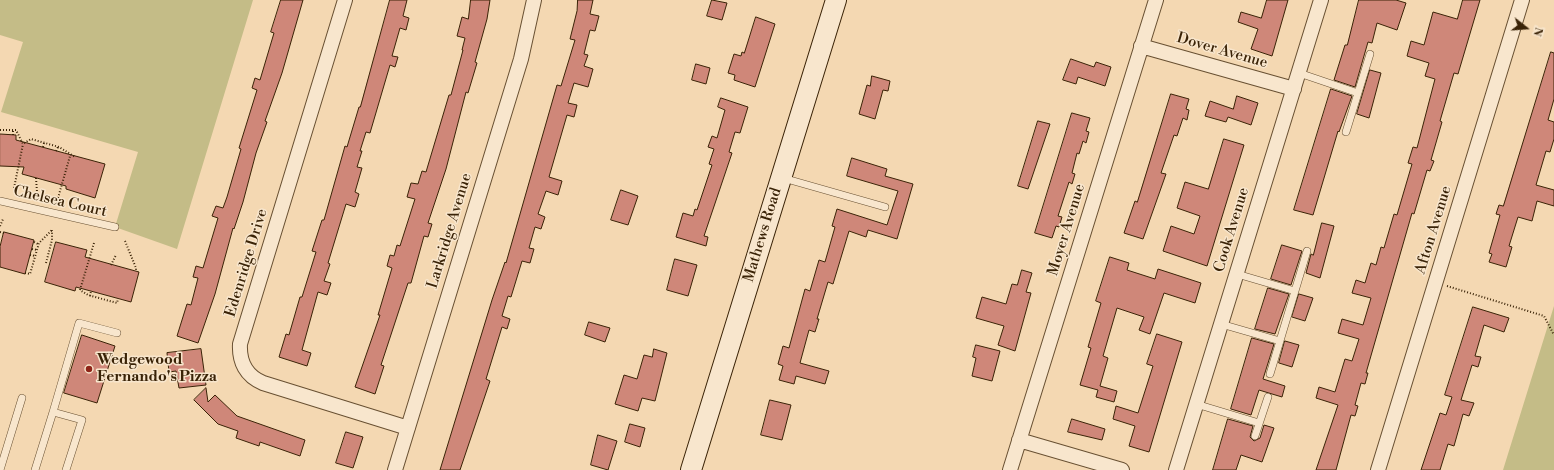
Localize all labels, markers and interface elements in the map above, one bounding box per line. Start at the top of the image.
north arrow [1506,8,1546,48]
text: N [1530,25,1545,38]
street label: Dover Avenue [1175,29,1269,73]
street label: Larkridge Avenue [424,171,476,291]
street label: Chelsea Court [11,182,109,222]
street label: Moyer Avenue [1045,182,1089,278]
street label: Afton Avenue [1412,184,1456,276]
street label: Mathews Road [740,186,786,284]
street label: Cook Avenue [1211,186,1253,274]
street label: Edenridge Drive [222,207,272,319]
place label: Wedgewood Fernando's Pizza [97,351,217,386]
marker: Wedgewood Fernando's Pizza [84,364,94,374]

